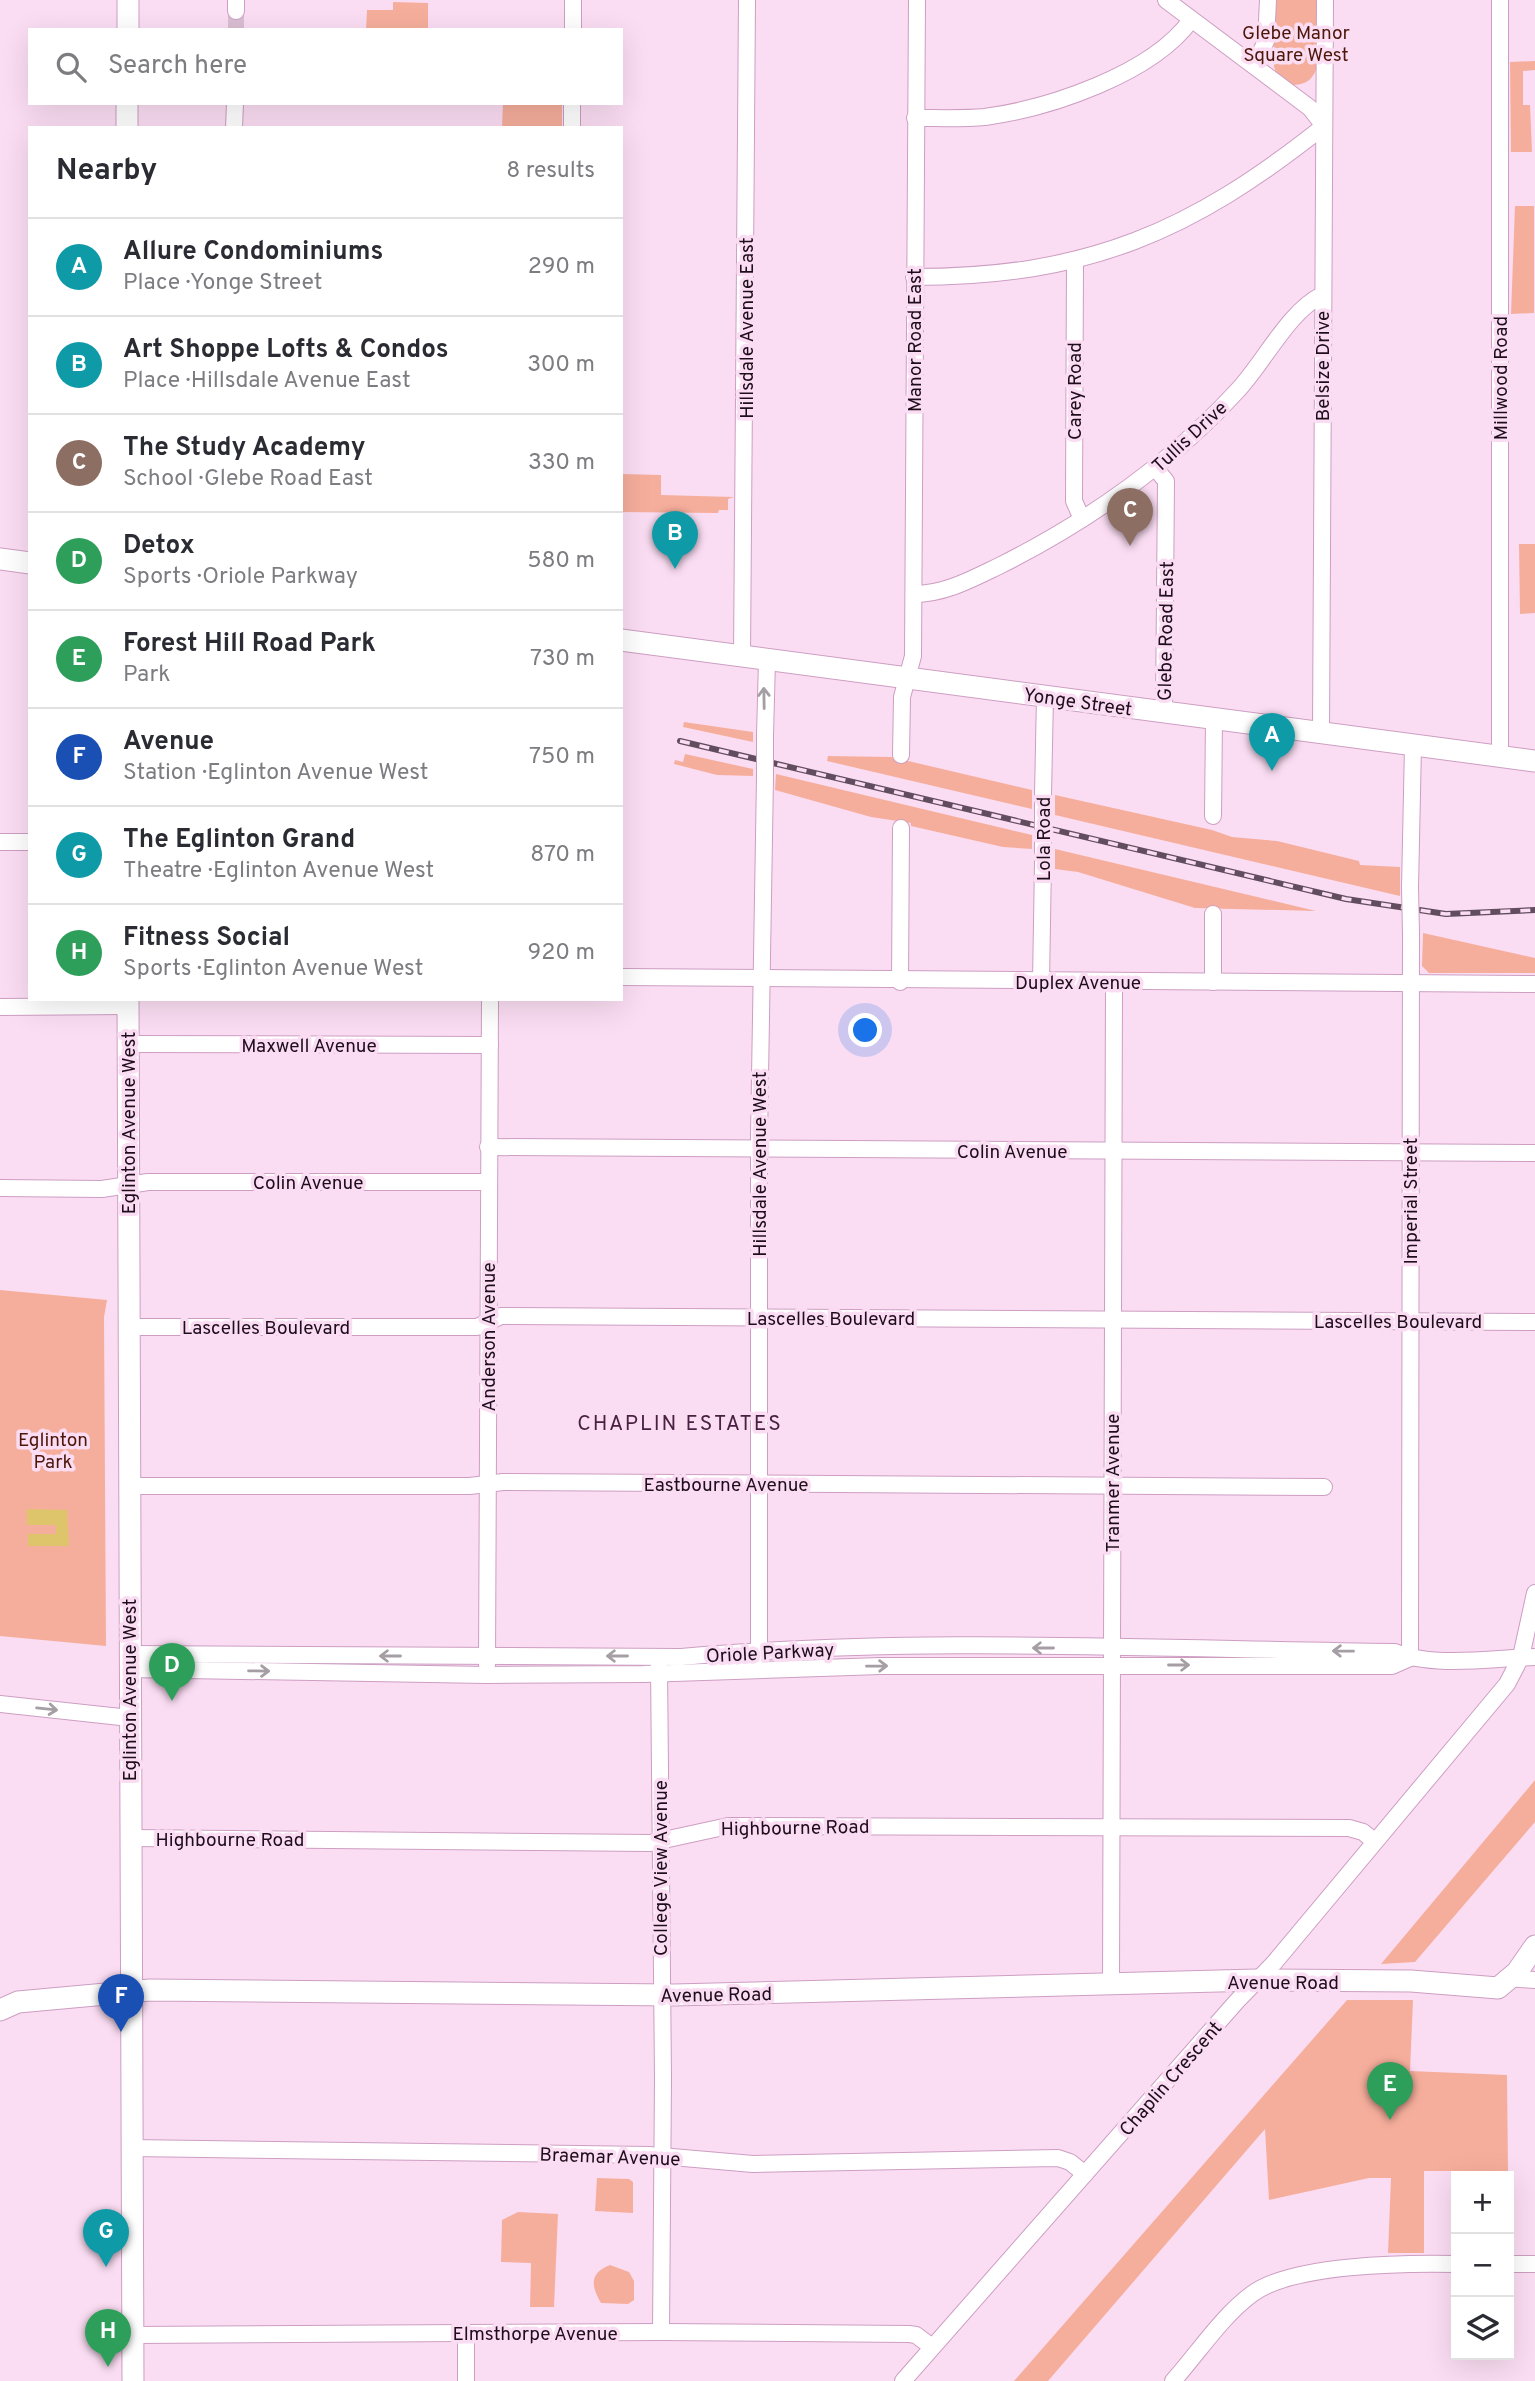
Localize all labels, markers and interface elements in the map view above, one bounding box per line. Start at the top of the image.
park label: Glebe Manor Square West [1242,22,1350,68]
search box [28,28,623,105]
icon: search [52,48,90,86]
text: Search here [108,50,247,83]
text: Nearby [56,153,157,190]
text: 8 results [506,157,595,186]
text: Allure Condominiums [123,236,383,269]
street label: Hillsdale Avenue East [736,237,760,419]
text: A [71,253,87,282]
text: 290 m [528,253,595,282]
street label: Manor Road East [904,268,928,412]
text: Place · Yonge Street [123,269,322,298]
street label: Belsize Drive [1312,311,1336,421]
street label: Millwood Road [1490,316,1514,440]
text: Art Shoppe Lofts & Condos [123,334,449,367]
street label: Carey Road [1064,342,1088,440]
text: B [71,351,87,380]
text: 300 m [527,351,595,380]
text: Place · Hillsdale Avenue East [123,367,411,396]
street label: Tullis Drive [1148,397,1233,478]
text: The Study Academy [123,432,366,465]
text: C [72,449,86,478]
text: 330 m [528,449,595,478]
text: School · Glebe Road East [123,465,373,494]
pin: C [1107,488,1153,546]
pin: B [652,511,698,569]
text: Detox [123,530,195,563]
text: D [71,547,87,576]
text: 580 m [527,547,595,576]
street label: Glebe Road East [1154,561,1180,701]
text: Sports · Oriole Parkway [123,563,358,592]
text: Forest Hill Road Park [123,628,376,661]
text: E [72,645,86,674]
text: 730 m [530,645,595,674]
text: Park [123,661,170,690]
street label: Yonge Street [1022,683,1134,722]
one-way arrow [758,686,771,709]
pin: A [1249,713,1295,771]
text: Avenue [123,726,214,759]
text: F [72,743,86,772]
text: 750 m [529,743,595,772]
text: Station · Eglinton Avenue West [123,759,428,788]
street label: Lola Road [1033,797,1057,881]
text: The Eglinton Grand [123,824,355,857]
text: G [71,841,87,870]
text: 870 m [530,841,595,870]
text: Theatre · Eglinton Avenue West [123,857,434,886]
text: Fitness Social [123,922,290,955]
text: H [71,939,87,968]
text: 920 m [528,939,595,968]
text: Sports · Eglinton Avenue West [123,955,423,984]
street label: Duplex Avenue [1015,972,1141,996]
your location [848,1013,882,1047]
street label: Eglinton Avenue West [118,1032,142,1214]
street label: Maxwell Avenue [241,1035,377,1059]
street label: Hillsdale Avenue West [749,1071,773,1257]
street label: Imperial Street [1400,1137,1424,1265]
street label: Colin Avenue [957,1141,1067,1165]
street label: Colin Avenue [253,1172,363,1196]
street label: Anderson Avenue [478,1262,502,1412]
street label: Lascelles Boulevard [747,1308,915,1332]
street label: Lascelles Boulevard [1314,1311,1482,1335]
street label: Lascelles Boulevard [182,1317,350,1341]
district label: CHAPLIN ESTATES [577,1411,783,1438]
street label: Tranmer Avenue [1102,1413,1126,1553]
park label: Eglinton Park [18,1429,88,1475]
street label: Eastbourne Avenue [644,1474,808,1498]
street label: Eglinton Avenue West [119,1599,143,1781]
street label: Oriole Parkway [705,1639,835,1669]
one-way arrow [1032,1641,1055,1655]
pin: D [149,1643,195,1701]
one-way arrow [1332,1644,1355,1658]
one-way arrow [378,1649,401,1663]
one-way arrow [606,1649,629,1663]
one-way arrow [1168,1658,1191,1672]
one-way arrow [865,1659,888,1673]
one-way arrow [247,1664,270,1678]
one-way arrow [35,1703,58,1716]
street label: College View Avenue [650,1780,674,1956]
street label: Highbourne Road [720,1816,870,1842]
street label: Highbourne Road [156,1829,304,1853]
street label: Avenue Road [1227,1972,1339,1996]
pin: F [98,1974,144,2032]
street label: Avenue Road [660,1983,772,2009]
street label: Chaplin Crescent [1115,2017,1228,2142]
pin: E [1367,2062,1413,2120]
street label: Braemar Avenue [539,2144,681,2172]
map controls [1451,2171,1514,2360]
button: + [1451,2171,1514,2234]
pin: G [83,2209,129,2267]
button: − [1451,2234,1514,2297]
button: layers [1451,2297,1514,2360]
pin: H [85,2309,131,2367]
street label: Elmsthorpe Avenue [452,2323,618,2347]

